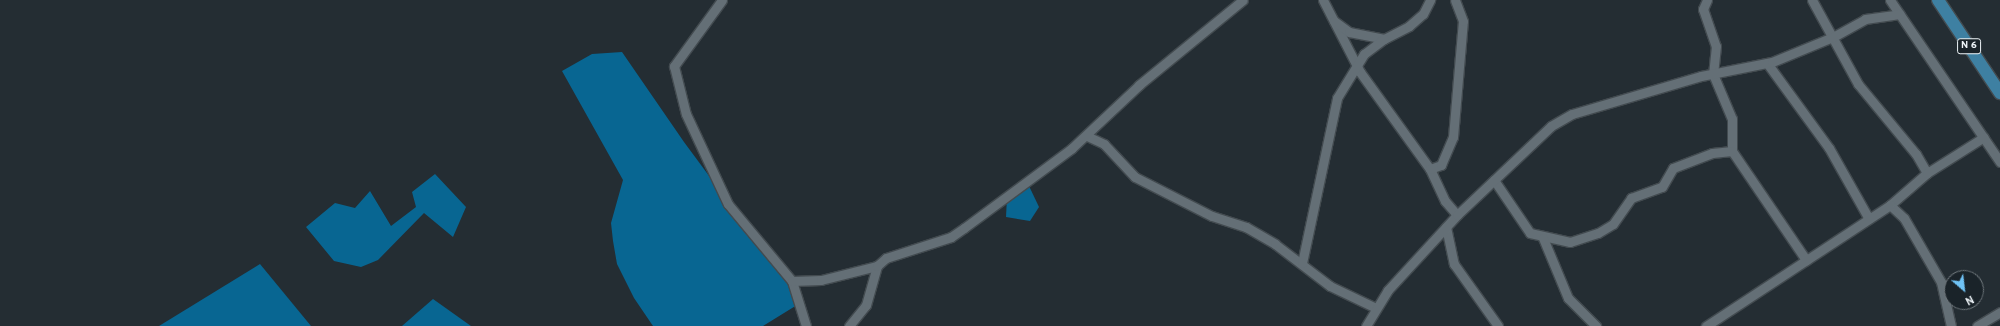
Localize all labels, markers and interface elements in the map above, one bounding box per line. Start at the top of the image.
road number: N 6 [1957,38,1981,54]
north arrow [1944,270,1984,310]
text: N [1962,292,1976,308]

